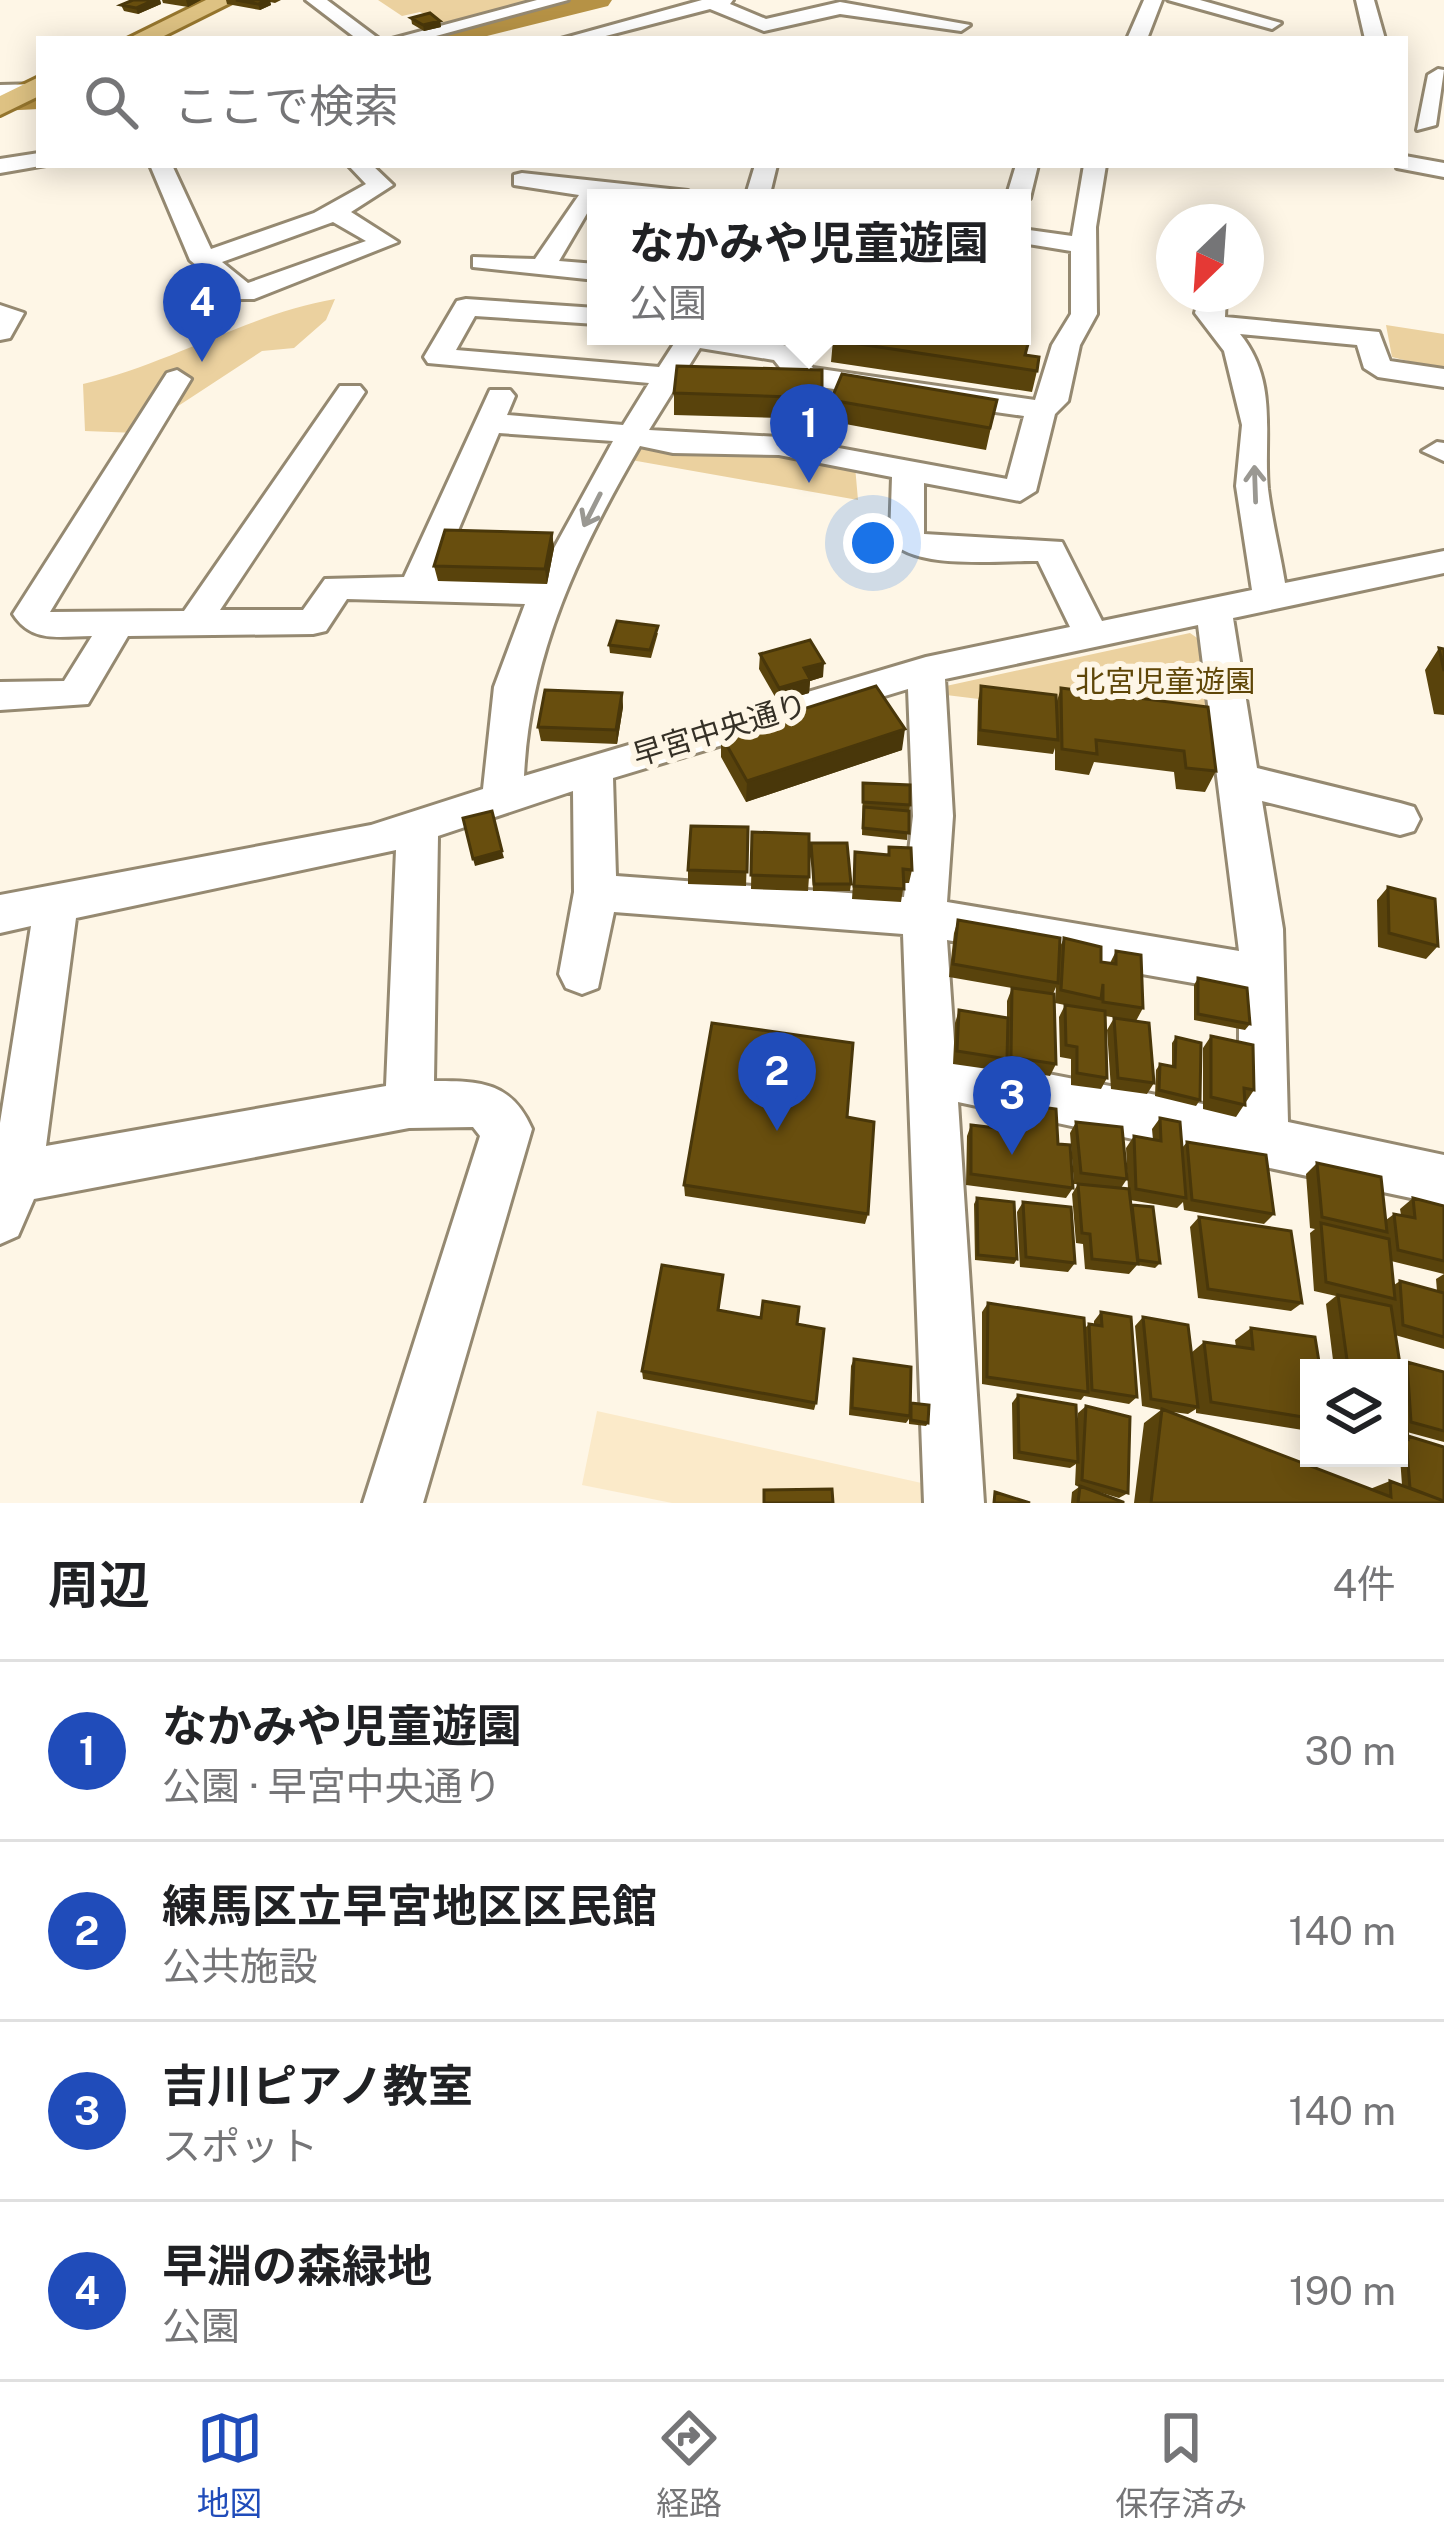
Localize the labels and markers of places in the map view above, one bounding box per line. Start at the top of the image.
pin: 4 [163,263,241,362]
pin: 1 [770,384,848,483]
pin: 2 [738,1032,816,1131]
pin: 3 [973,1056,1051,1155]

